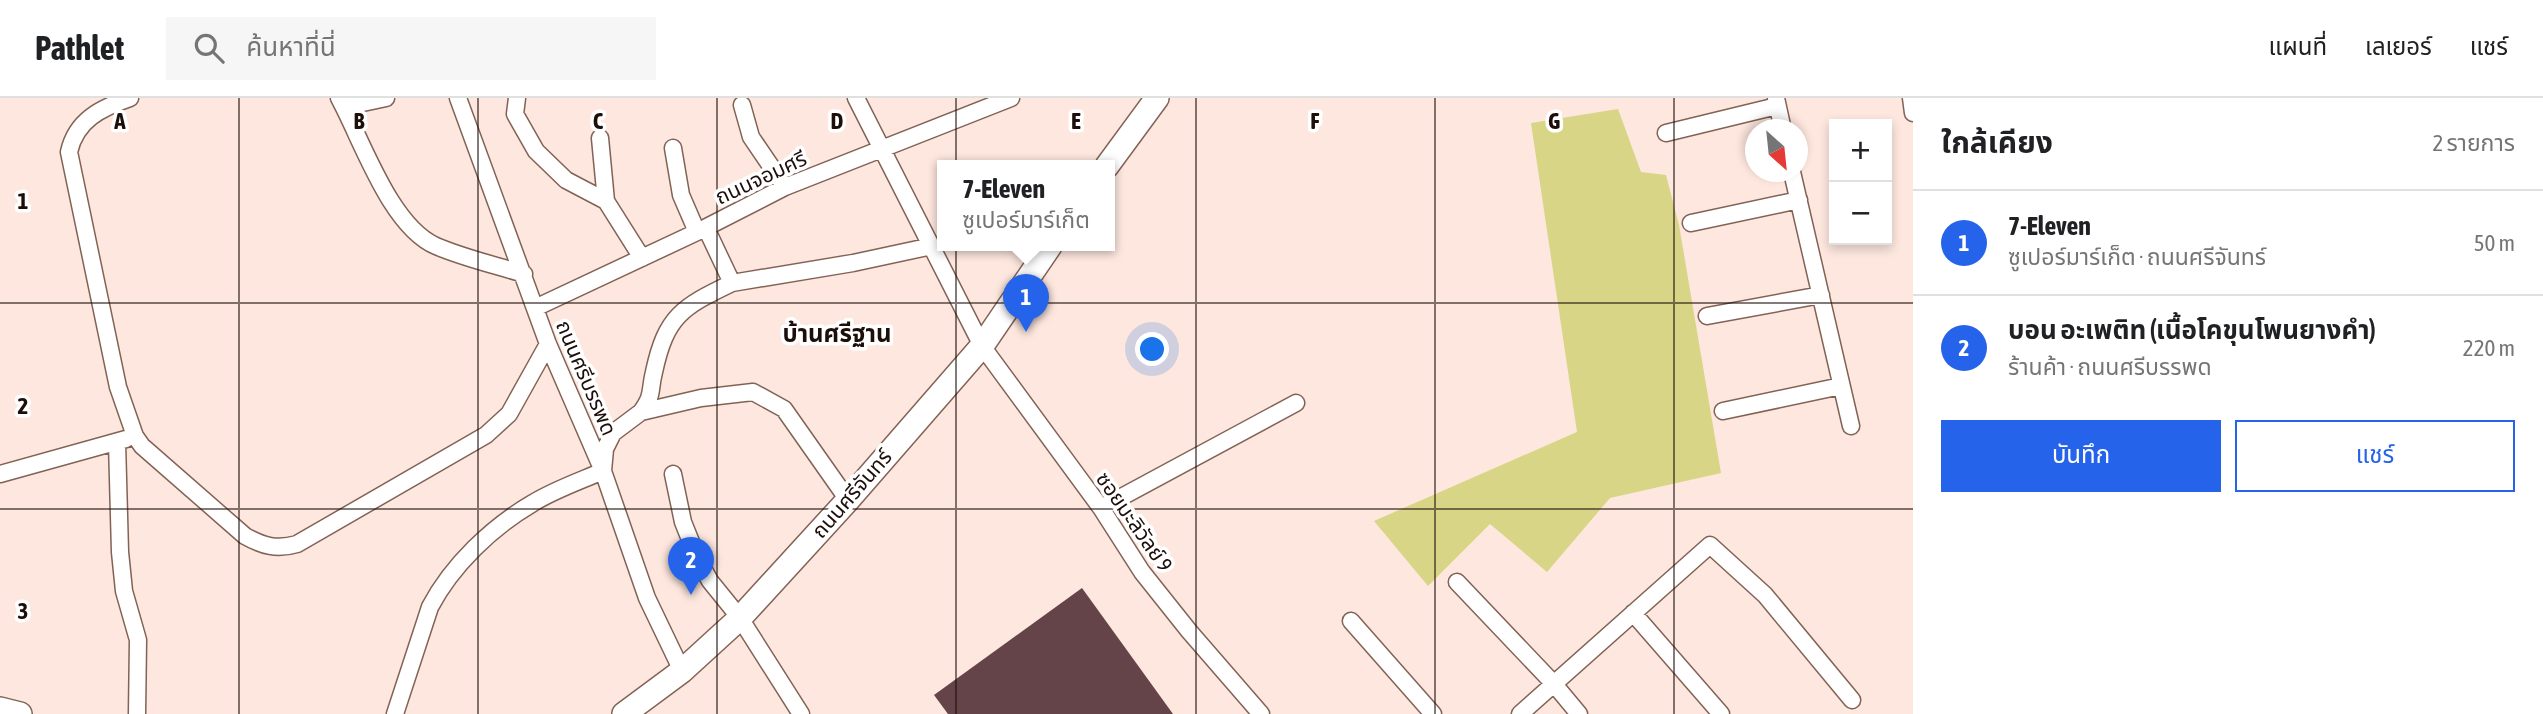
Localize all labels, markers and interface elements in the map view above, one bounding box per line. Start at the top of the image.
search box [166,17,656,80]
text: Pathlet [35,29,124,67]
icon: search [190,29,228,67]
text: ค้นหาที่นี่ [246,32,336,62]
text: แผนที่ [2269,33,2327,60]
text: เลเยอร์ [2365,33,2432,60]
text: แชร์ [2470,33,2508,60]
text: A [113,108,126,134]
text: B [354,108,365,134]
text: C [593,108,604,134]
text: D [831,108,844,134]
text: E [1071,108,1081,134]
text: F [1310,108,1320,134]
text: G [1548,108,1560,134]
north arrow [1745,119,1808,182]
map controls [1829,119,1892,245]
button: + [1829,119,1892,182]
text: ใกล้เคียง [1941,125,2053,159]
text: 2 รายการ [2432,130,2515,156]
street label: ถนนจอมศรี [711,146,810,209]
popup [937,160,1115,251]
text: 7-Eleven [962,174,1045,204]
button: − [1829,182,1892,245]
text: 1 [18,188,29,214]
text: ซูเปอร์มาร์เก็ต [962,207,1090,233]
text: 7-Eleven [2008,211,2091,241]
text: 1 [1959,230,1969,256]
text: 50 m [2474,230,2515,256]
text: ซูเปอร์มาร์เก็ต · ถนนศรีจันทร์ [2008,244,2266,270]
pin: 1 [1003,274,1049,332]
text: บอน อะเพติท (เนื้อโคขุนโพนยางคำ) [2008,315,2376,345]
street label: ถนนศรีบรรพด [552,317,622,439]
district label: บ้านศรีฐาน [782,320,892,347]
your location [1135,332,1169,366]
text: 2 [1959,335,1969,361]
text: 220 m [2463,335,2515,361]
text: ร้านค้า · ถนนศรีบรรพด [2008,354,2212,380]
text: 2 [18,393,28,419]
button: บันทึก [1941,420,2221,492]
button: แชร์ [2235,420,2515,492]
street label: ถนนศรีจันทร์ [806,444,897,542]
street label: ซอยมะลิวัลย์ 9 [1092,467,1178,576]
pin: 2 [668,537,714,595]
text: 3 [18,598,28,624]

